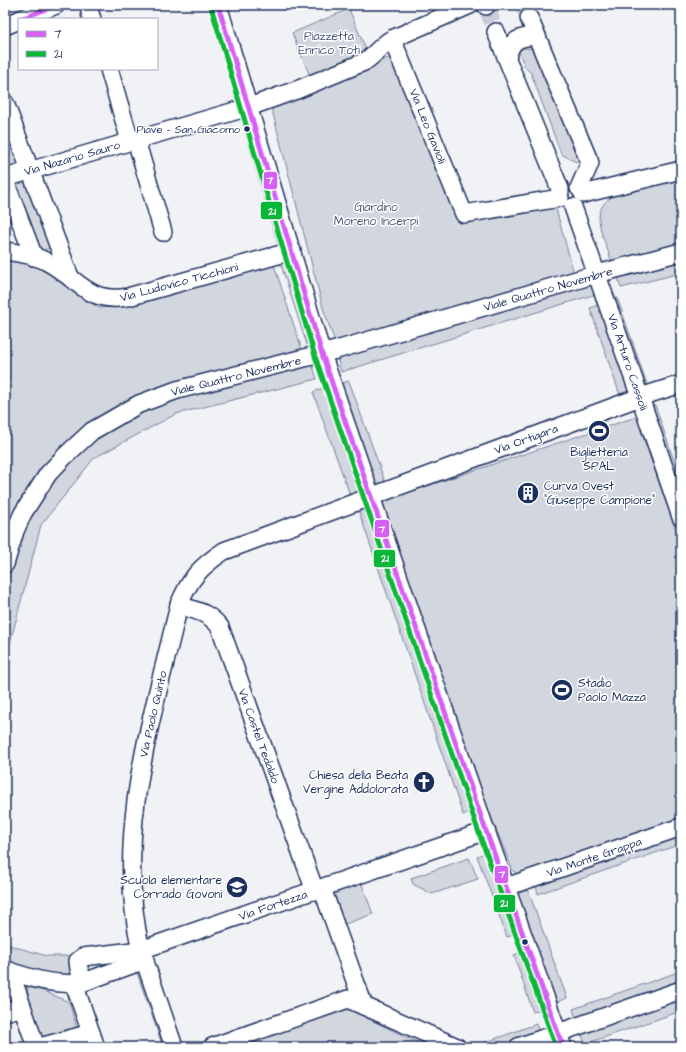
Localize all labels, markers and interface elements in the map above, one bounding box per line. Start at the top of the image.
legend [18,18,158,70]
text: 7 [54,26,62,43]
park label: Piazzetta Enrico Toti [298,28,360,59]
text: 21 [54,46,63,63]
street label: Via Leo Gavioli [405,86,450,166]
place label: Piave - San Giacomo [136,122,241,137]
marker: Piave - San Giacomo [242,124,252,134]
street label: Via Nazario Sauro [22,137,122,180]
line badge: 7 [263,171,278,190]
text: 7 [266,173,274,188]
park label: Giardino Moreno Incerpi [334,199,418,230]
line badge: 21 [260,201,283,220]
text: 21 [267,204,276,219]
street label: Via Ludovico Ticchioni [118,258,240,306]
street label: Viale Quattro Novembre [482,263,615,316]
street label: Via Arturo Cassoli [603,312,652,413]
street label: Viale Quattro Novembre [169,352,303,401]
sports icon: Biglietteria SPAL [586,418,612,444]
street label: Via Ortigara [492,420,561,460]
place label: Biglietteria SPAL [570,444,628,475]
place label: Curva Ovest "Giuseppe Campione" [544,478,655,509]
building icon: Curva Ovest "Giuseppe Campione" [515,480,541,506]
line badge: 7 [374,519,390,538]
text: 7 [378,522,386,537]
line badge: 21 [373,549,396,568]
text: 21 [380,551,389,566]
street label: Via Paolo Quinto [135,669,172,759]
place label: Stadio Paolo Mazza [578,675,646,706]
sports icon: Stadio Paolo Mazza [549,677,575,703]
street label: Via Castel Tedaldo [233,686,284,786]
place label: Chiesa della Beata Vergine Addolorata [303,767,408,799]
church icon: Chiesa della Beata Vergine Addolorata [411,769,437,795]
street label: Via Monte Grappa [544,833,644,882]
line badge: 7 [494,865,509,884]
text: 7 [498,867,506,882]
place label: Scuola elementare Corrado Govoni [120,872,223,903]
school or university icon: Scuola elementare Corrado Govoni [224,874,250,900]
street label: Via Fortezza [237,886,310,925]
line badge: 21 [493,894,516,913]
text: 21 [499,896,508,911]
unlabelled marker [520,937,530,947]

